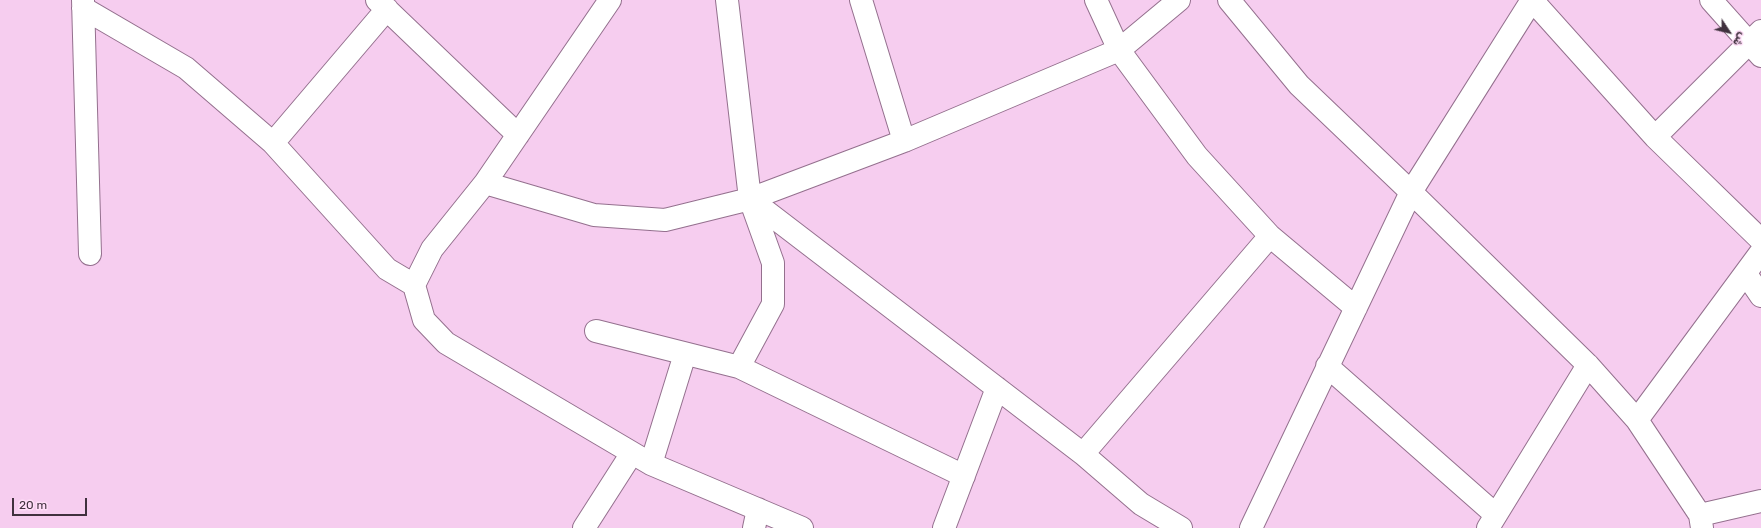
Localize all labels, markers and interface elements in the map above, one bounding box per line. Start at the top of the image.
north arrow [1709,12,1749,52]
text: ش [1730,30,1749,49]
scale bar [14,490,89,516]
text: 20 m [19,498,47,512]

